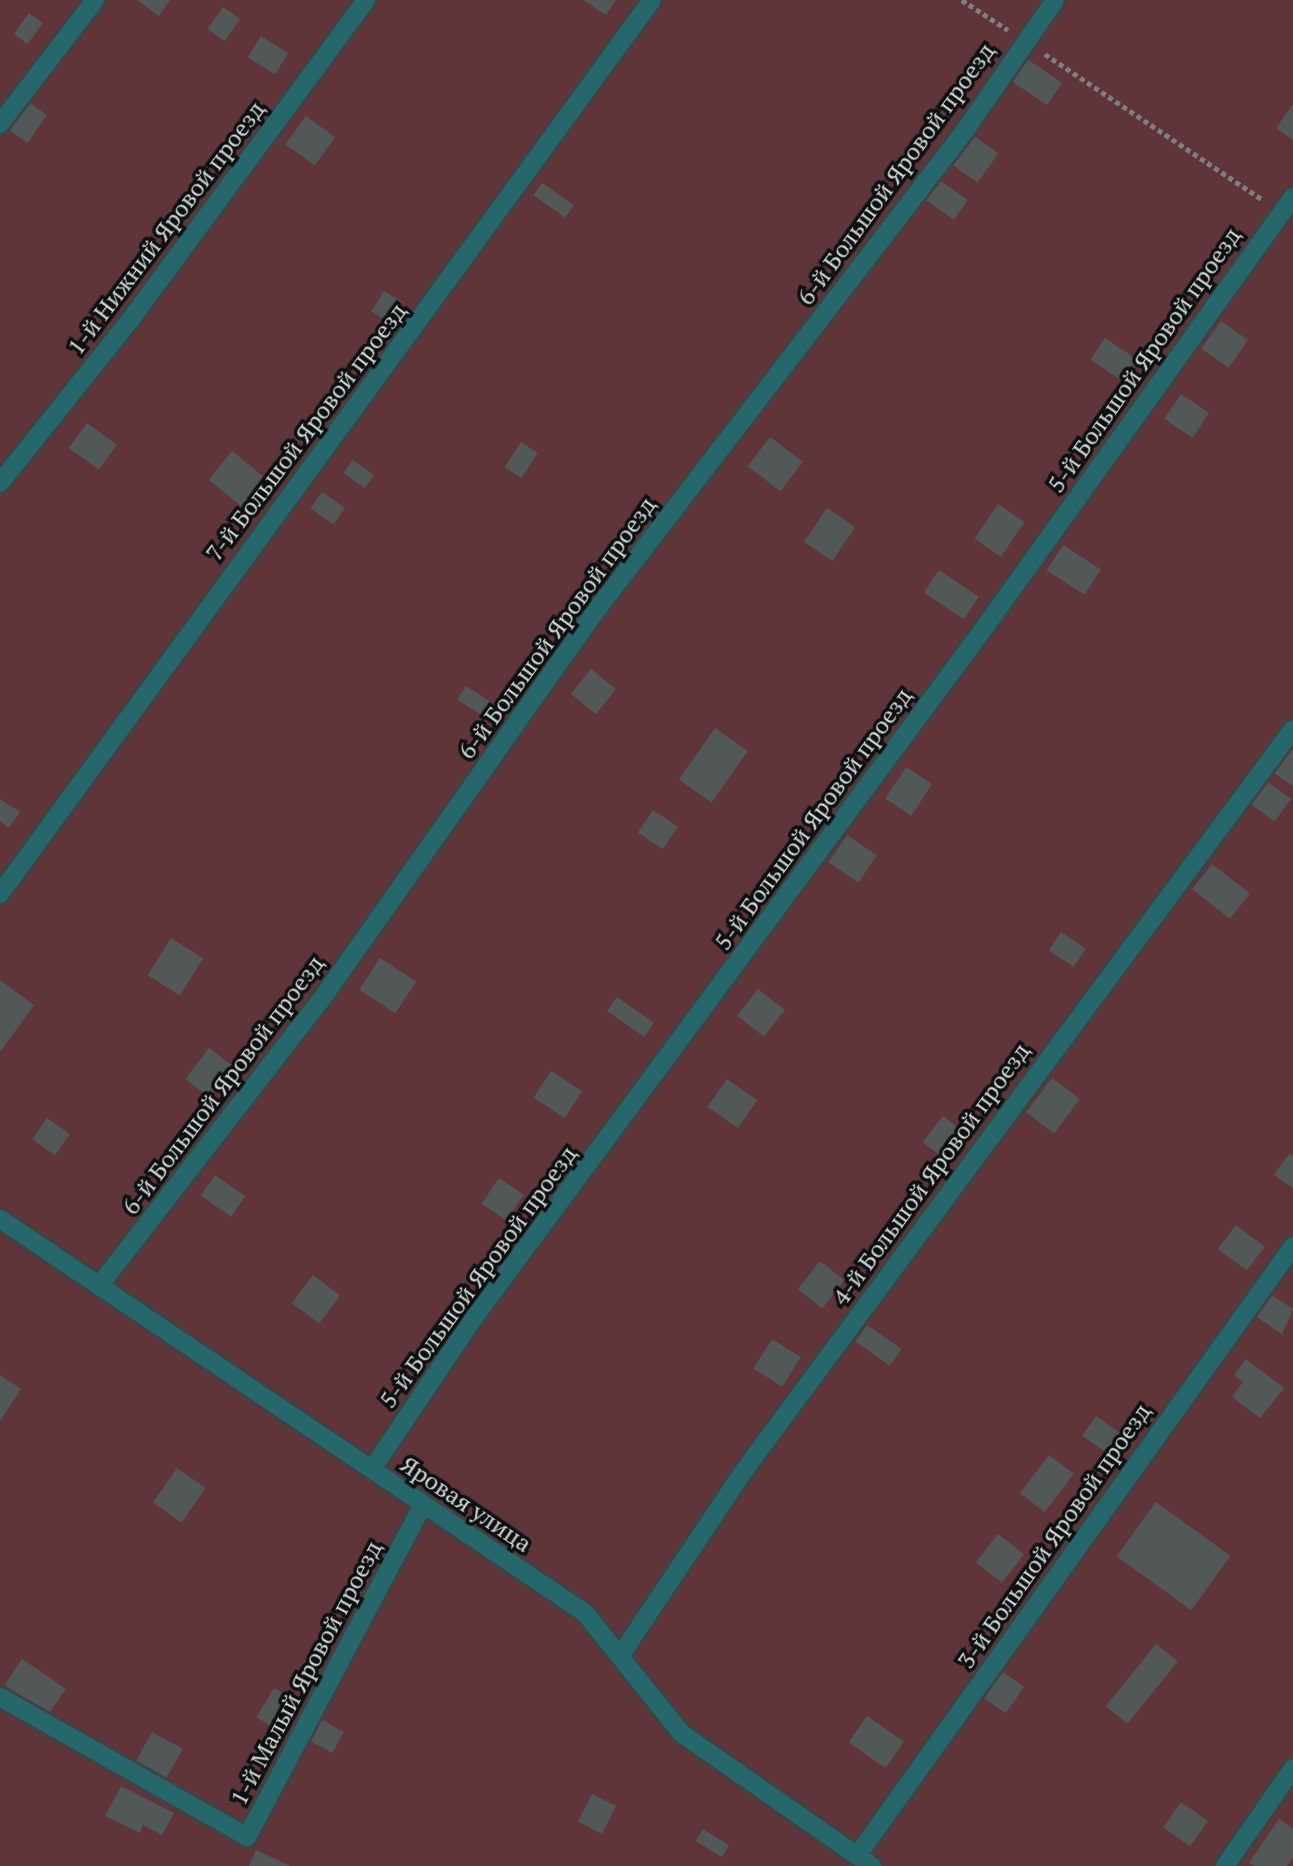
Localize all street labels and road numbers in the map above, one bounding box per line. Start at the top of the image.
street label: 6-й Большой Яровой проезд [791,37,1001,311]
street label: 1-й Нижний Яровой проезд [61,95,271,361]
street label: 5-й Большой Яровой проезд [1041,222,1247,498]
street label: 7-й Большой Яровой проезд [200,297,412,567]
street label: 6-й Большой Яровой проезд [452,491,662,765]
street label: 5-й Большой Яровой проезд [708,682,918,956]
street label: 6-й Большой Яровой проезд [116,950,330,1220]
street label: 4-й Большой Яровой проезд [826,1037,1036,1311]
street label: 5-й Большой Яровой проезд [373,1140,583,1414]
street label: 3-й Большой Яровой проезд [951,1398,1157,1674]
street label: Яровая улица [395,1450,537,1558]
street label: 1-й Малый Яровой проезд [224,1536,388,1810]

